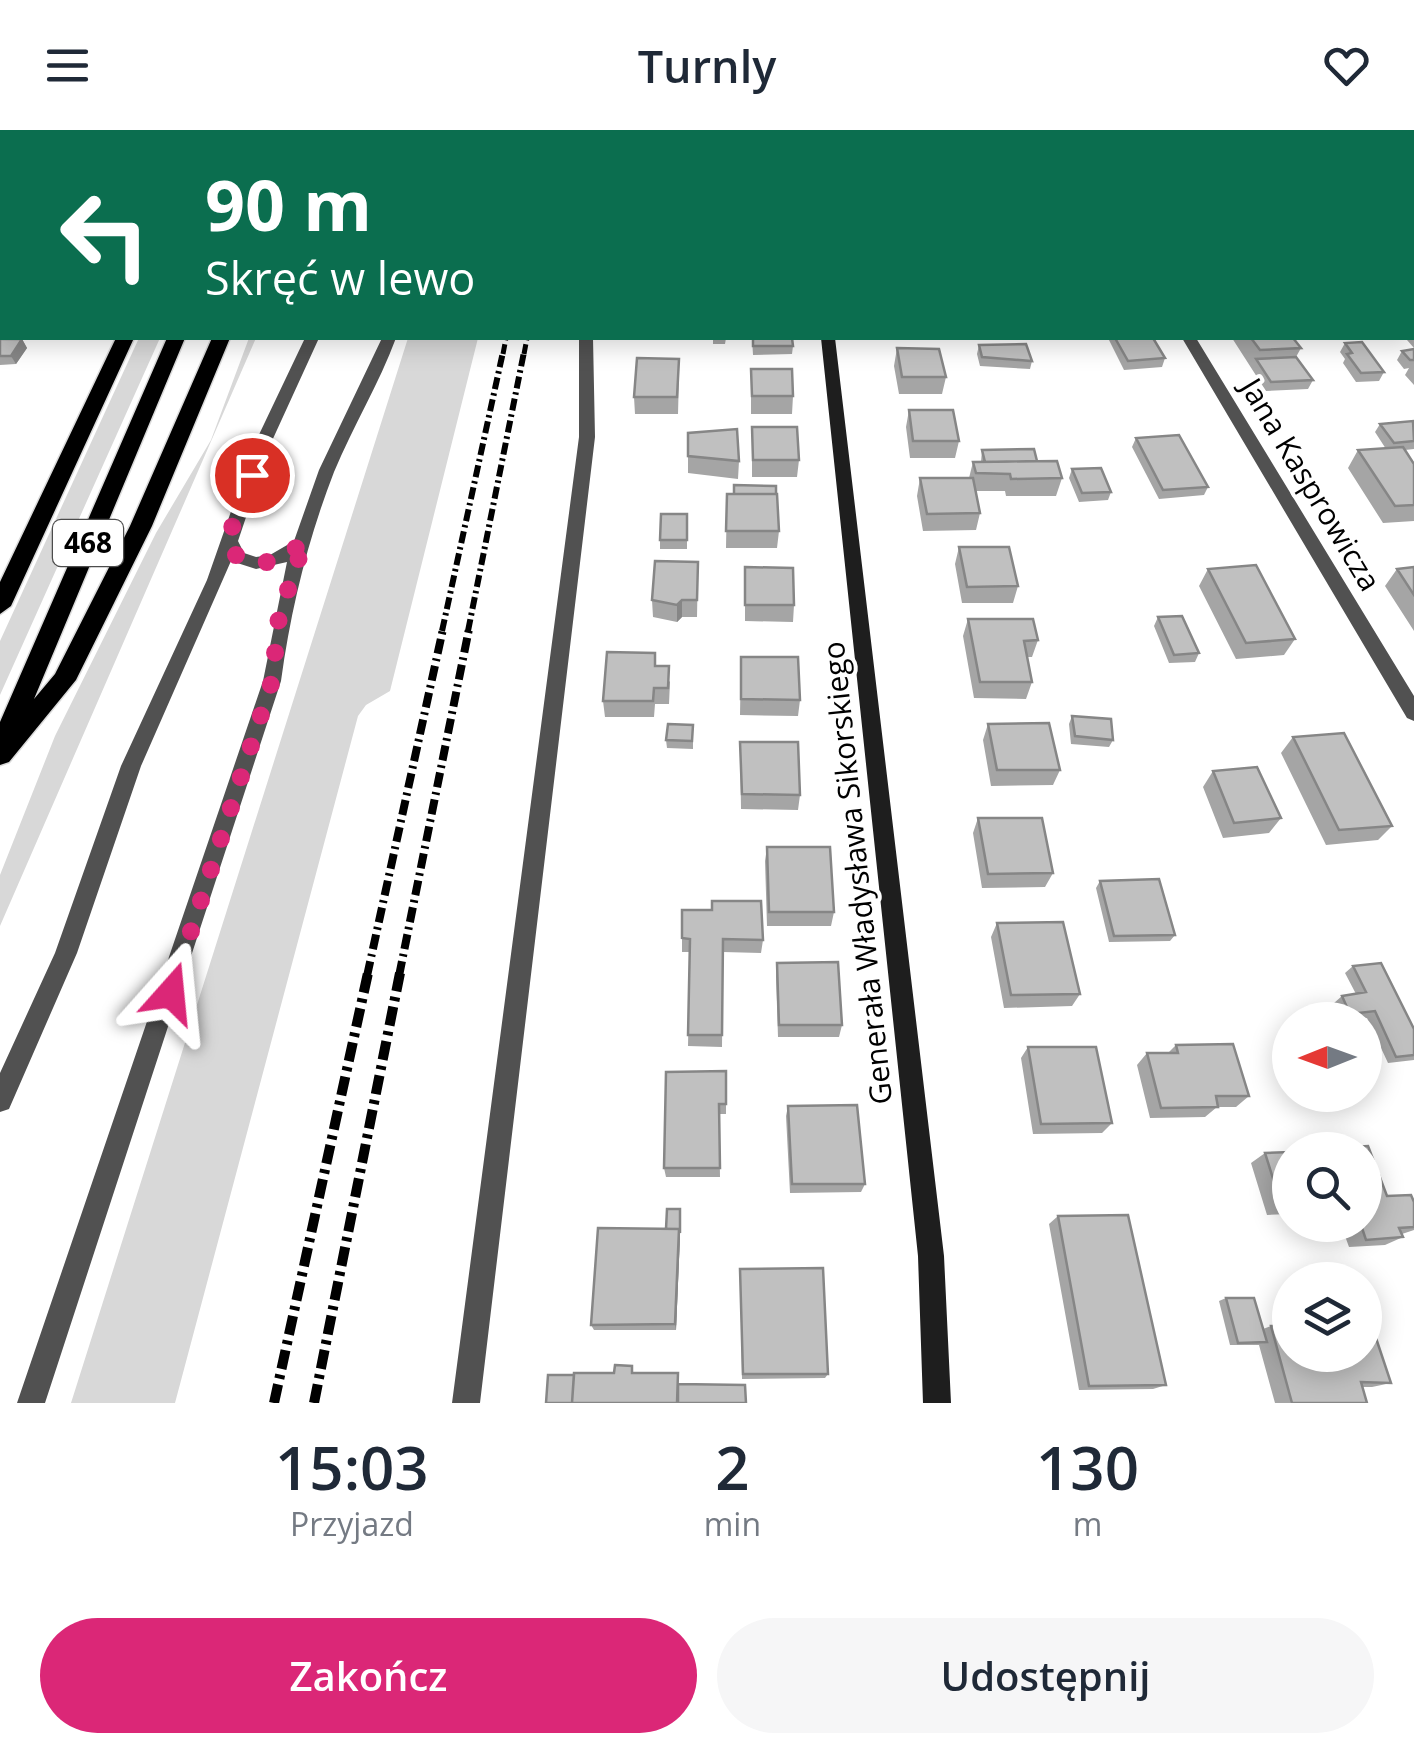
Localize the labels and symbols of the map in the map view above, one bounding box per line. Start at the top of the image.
street label: Jana Kasprowicza [1230,368,1391,598]
pin [210,433,295,518]
road number: 468 [53,520,123,566]
street label: Generała Władysława Sikorskiego [812,640,901,1107]
position arrow [119,941,223,1045]
north arrow [1272,1002,1382,1112]

